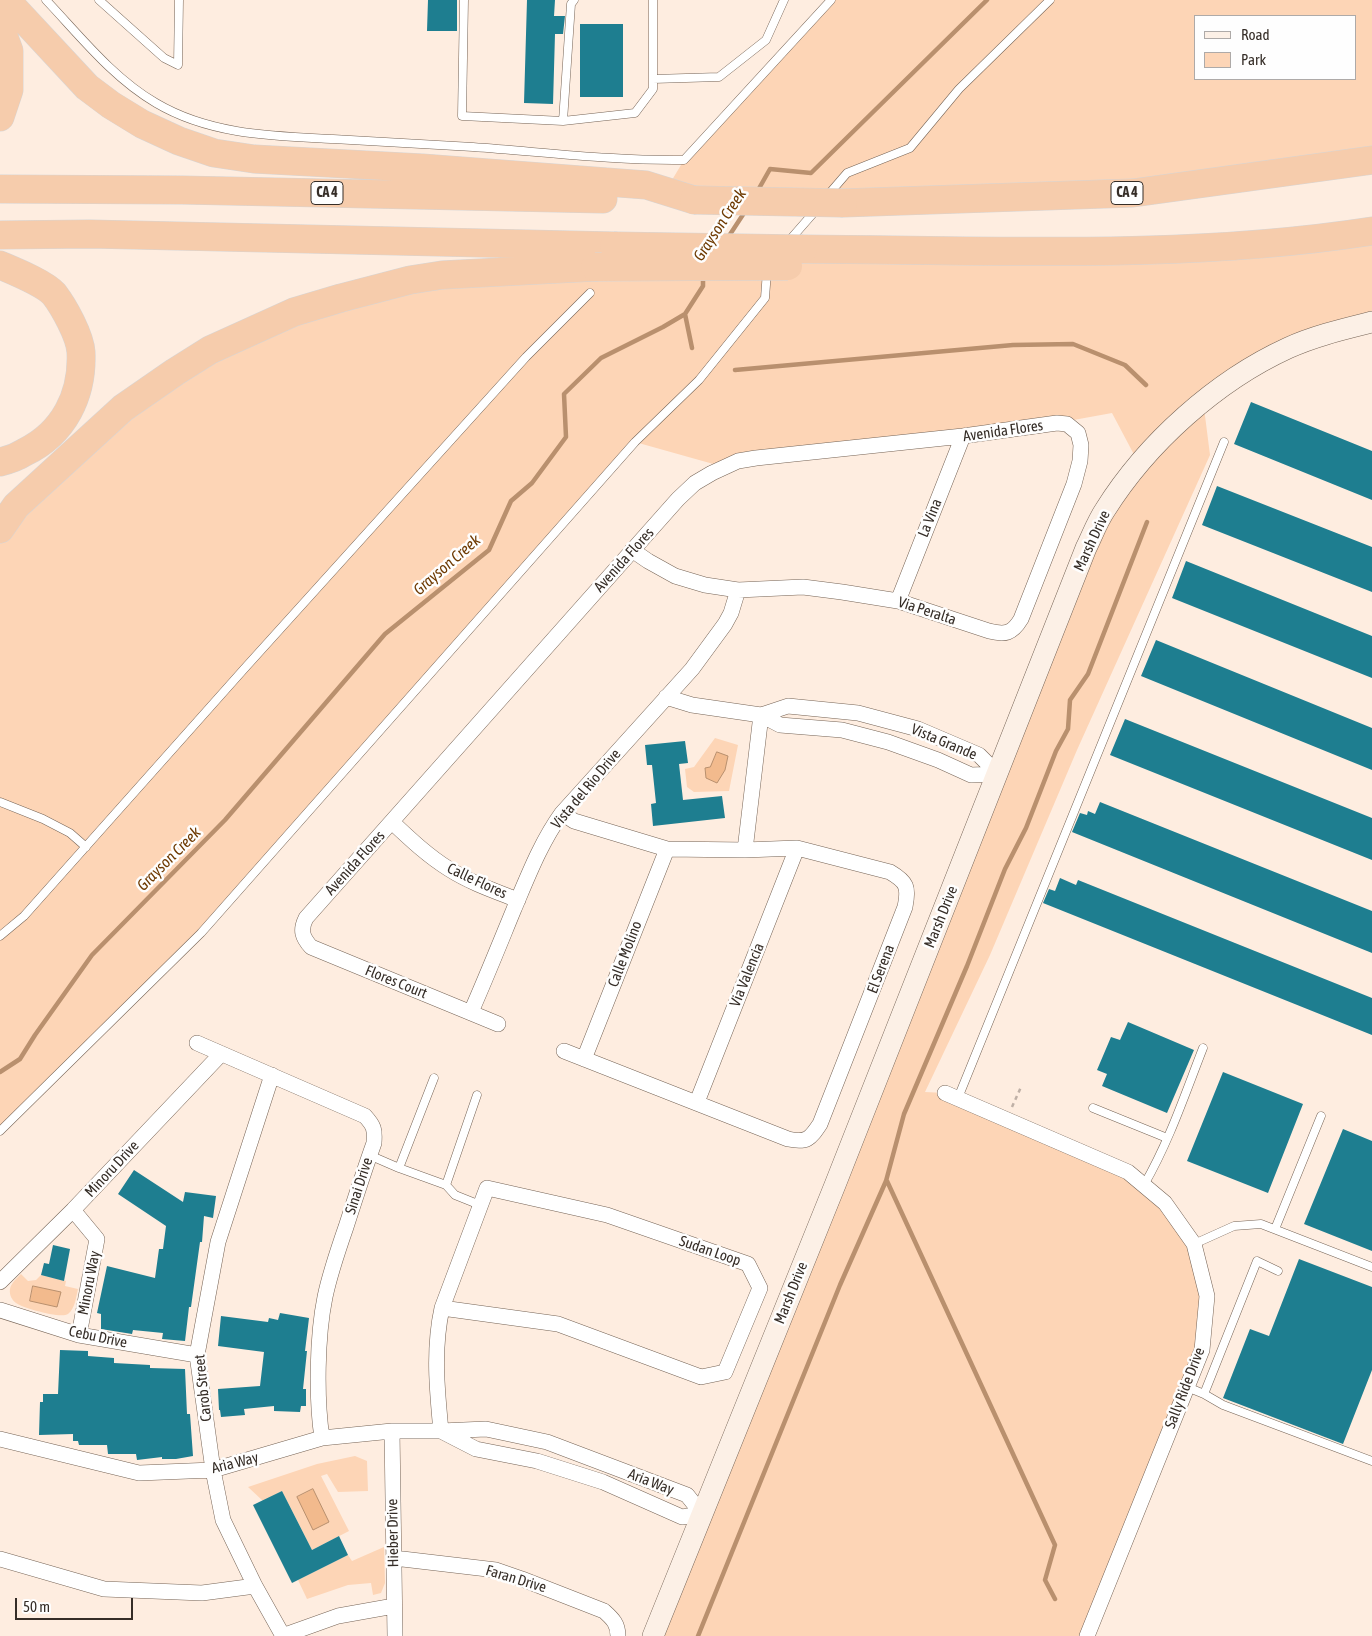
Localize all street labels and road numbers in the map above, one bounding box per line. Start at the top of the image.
road number: CA 4 [311,182,343,204]
road number: CA 4 [1111,182,1143,204]
street label: Avenida Flores [962,416,1044,446]
street label: La Vina [914,496,946,540]
street label: Marsh Drive [1070,508,1114,574]
street label: Avenida Flores [590,524,658,596]
street label: Via Peralta [896,593,958,629]
street label: Vista Grande [908,720,980,764]
street label: Vista del Rio Drive [547,745,625,833]
street label: Avenida Flores [321,827,389,899]
street label: Calle Flores [444,859,510,903]
street label: Marsh Drive [920,883,962,951]
street label: Calle Molino [604,918,646,990]
street label: Via Valencia [726,940,768,1010]
street label: El Serena [863,942,899,996]
street label: Flores Court [362,961,430,1003]
street label: Minoru Drive [81,1137,143,1201]
street label: Sinai Drive [341,1155,377,1217]
street label: Sudan Loop [677,1232,743,1270]
street label: Minoru Way [74,1249,104,1317]
street label: Marsh Drive [770,1259,812,1327]
street label: Cebu Drive [67,1322,129,1352]
street label: Sally Ride Drive [1161,1345,1209,1431]
street label: Carob Street [191,1354,215,1422]
street label: Aria Way [210,1448,260,1478]
street label: Aria Way [625,1465,677,1499]
street label: Hieber Drive [383,1499,403,1567]
street label: Faran Drive [484,1561,548,1597]

